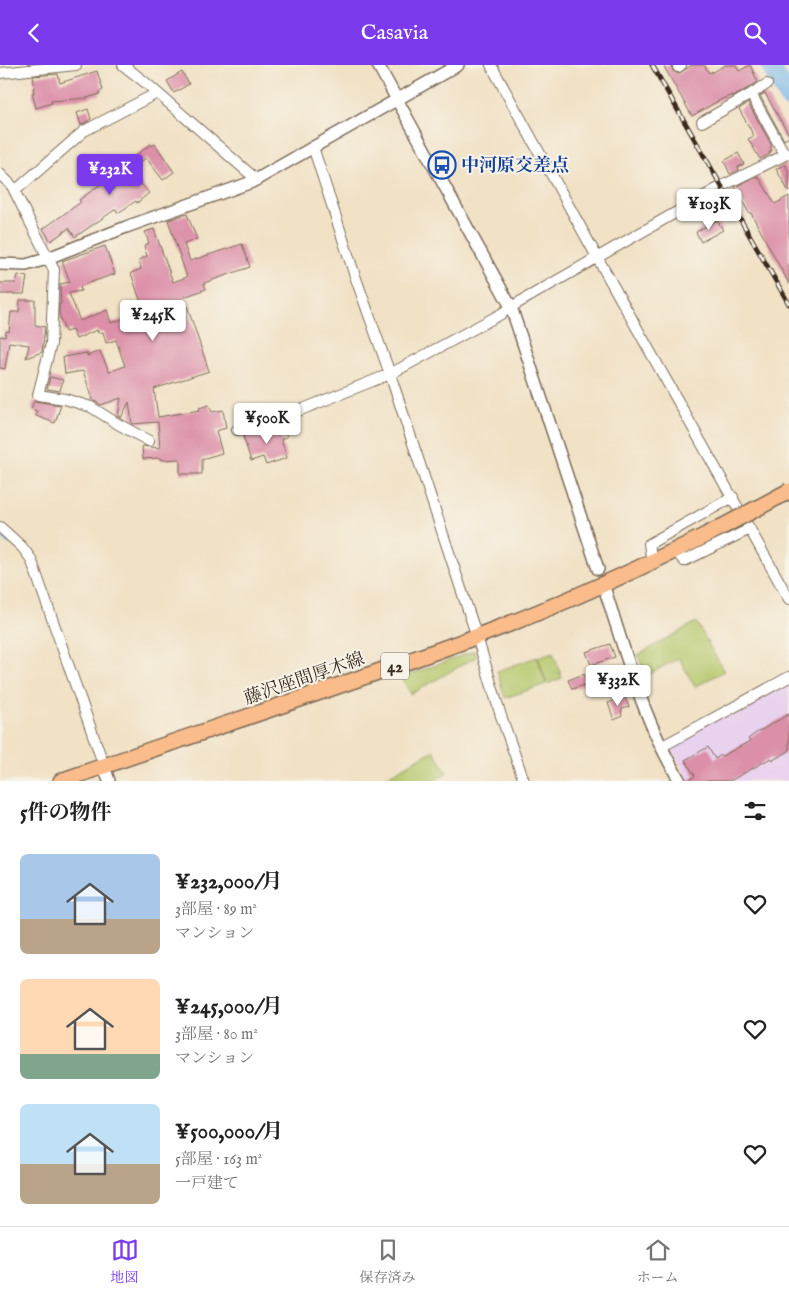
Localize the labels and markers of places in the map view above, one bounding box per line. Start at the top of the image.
bus stop icon: 中河原交差点 [427,150,457,180]
pin: ¥232K [75,153,145,196]
place label: 中河原交差点 [461,155,569,178]
pin: ¥103K [674,189,744,231]
pin: ¥245K [118,299,188,342]
pin: ¥500K [232,403,302,445]
pin: ¥332K [583,665,653,707]

